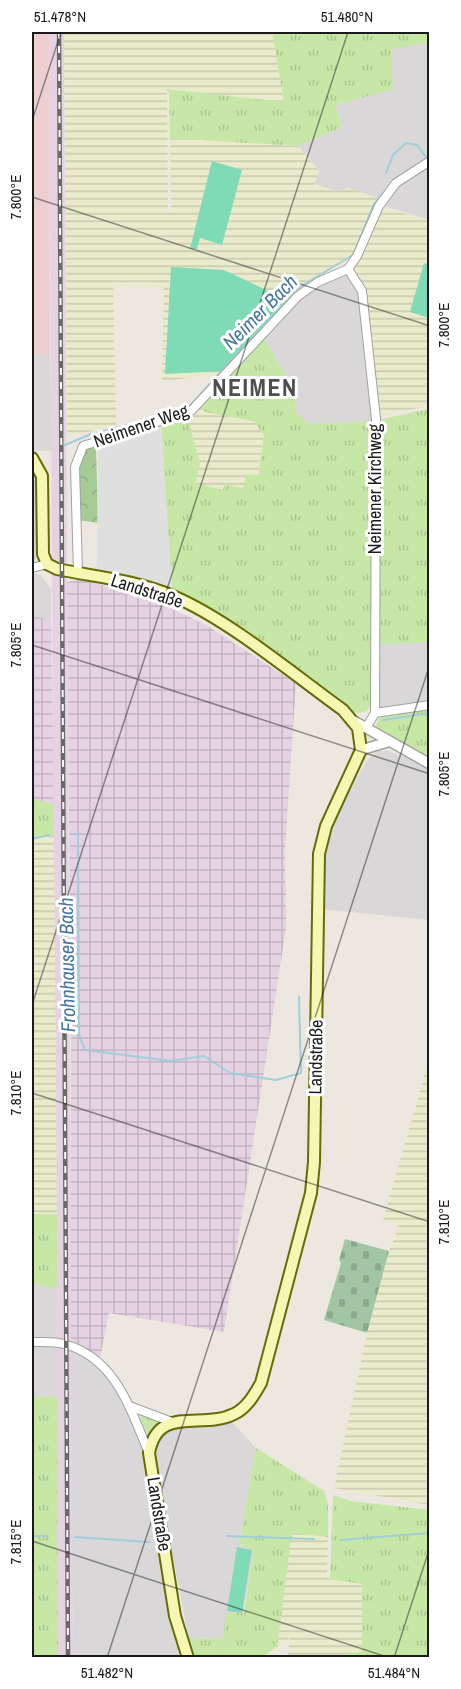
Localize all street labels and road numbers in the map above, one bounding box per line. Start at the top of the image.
street label: Neimener Weg [90,397,192,453]
street label: Neimener Kirchweg [362,423,387,554]
street label: Landstraße [108,567,187,614]
street label: Landstraße [302,1019,329,1095]
street label: Landstraße [141,1475,178,1553]

